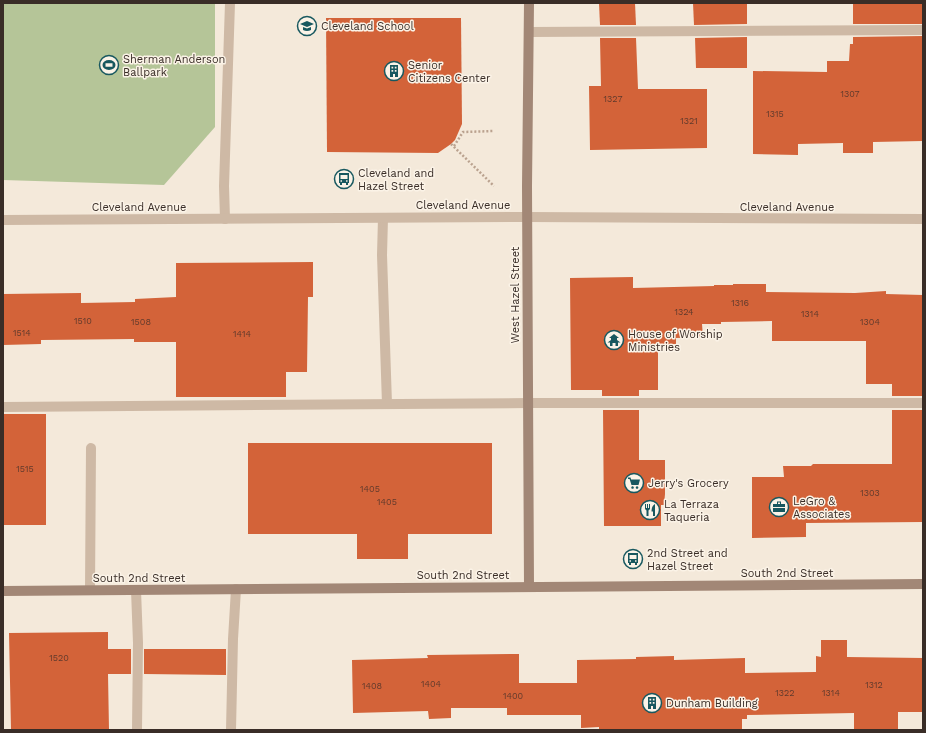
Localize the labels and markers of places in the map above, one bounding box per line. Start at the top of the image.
school or university icon: Cleveland School [296,15,318,37]
place label: Cleveland School [321,20,414,33]
place label: Sherman Anderson Ballpark [123,53,225,79]
sports icon: Sherman Anderson Ballpark [98,54,120,76]
place label: Senior Citizens Center [408,59,491,85]
building icon: Senior Citizens Center [383,60,405,82]
place label: Cleveland and Hazel Street [358,167,434,193]
bus stop icon: Cleveland and Hazel Street [333,168,355,190]
place label: House of Worship Ministries [628,328,723,354]
temple icon: House of Worship Ministries [603,329,625,351]
supermarket icon: Jerry's Grocery [623,472,645,494]
place label: Jerry's Grocery [648,477,729,490]
place label: LeGro & Associates [793,495,850,521]
office icon: LeGro & Associates [768,496,790,518]
place label: La Terraza Taqueria [664,498,719,524]
restaurant icon: La Terraza Taqueria [639,499,661,521]
place label: 2nd Street and Hazel Street [647,547,728,573]
bus stop icon: 2nd Street and Hazel Street [622,548,644,570]
building icon: Dunham Building [641,692,663,714]
place label: Dunham Building [666,697,758,710]

